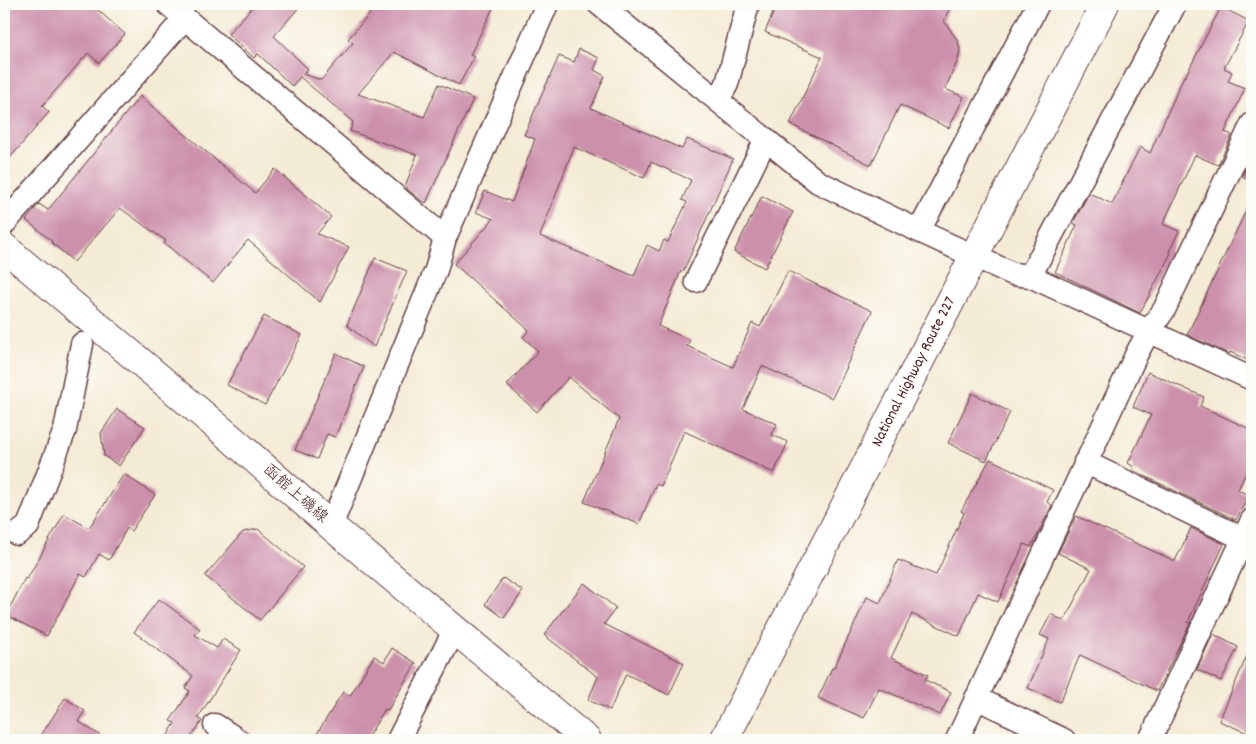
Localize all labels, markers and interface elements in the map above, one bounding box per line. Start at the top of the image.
street label: National Highway Route 227 [866,293,962,451]
street label: 函館上磯線 [257,459,333,529]

